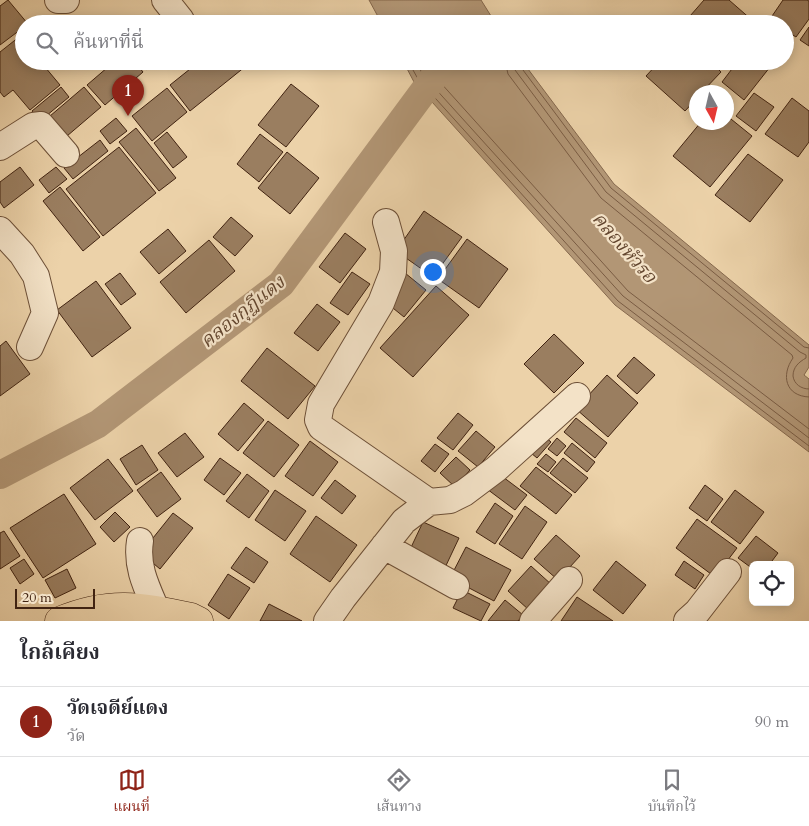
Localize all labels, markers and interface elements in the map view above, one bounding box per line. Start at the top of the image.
search box [15,15,794,70]
icon: search [33,29,61,57]
text: ค้นหาที่นี่ [73,29,144,55]
pin: 1 [112,75,144,116]
north arrow [689,85,734,130]
water label: คลองหัวรอ [586,207,663,289]
your location [420,259,446,285]
water label: คลองกุฎีแดง [195,269,292,354]
map controls [749,561,794,606]
button: locate [749,561,794,606]
scale bar [15,586,95,609]
text: 20 m [22,588,52,607]
text: ใกล้เคียง [20,638,100,667]
text: วัดเจดีย์แดง [67,695,168,721]
text: 1 [32,711,40,733]
text: 90 m [755,711,789,733]
text: วัด [67,725,86,747]
tab: แผนที่ [113,766,150,818]
tab: เส้นทาง [376,766,422,818]
tab: บันทึกไว้ [648,766,696,818]

